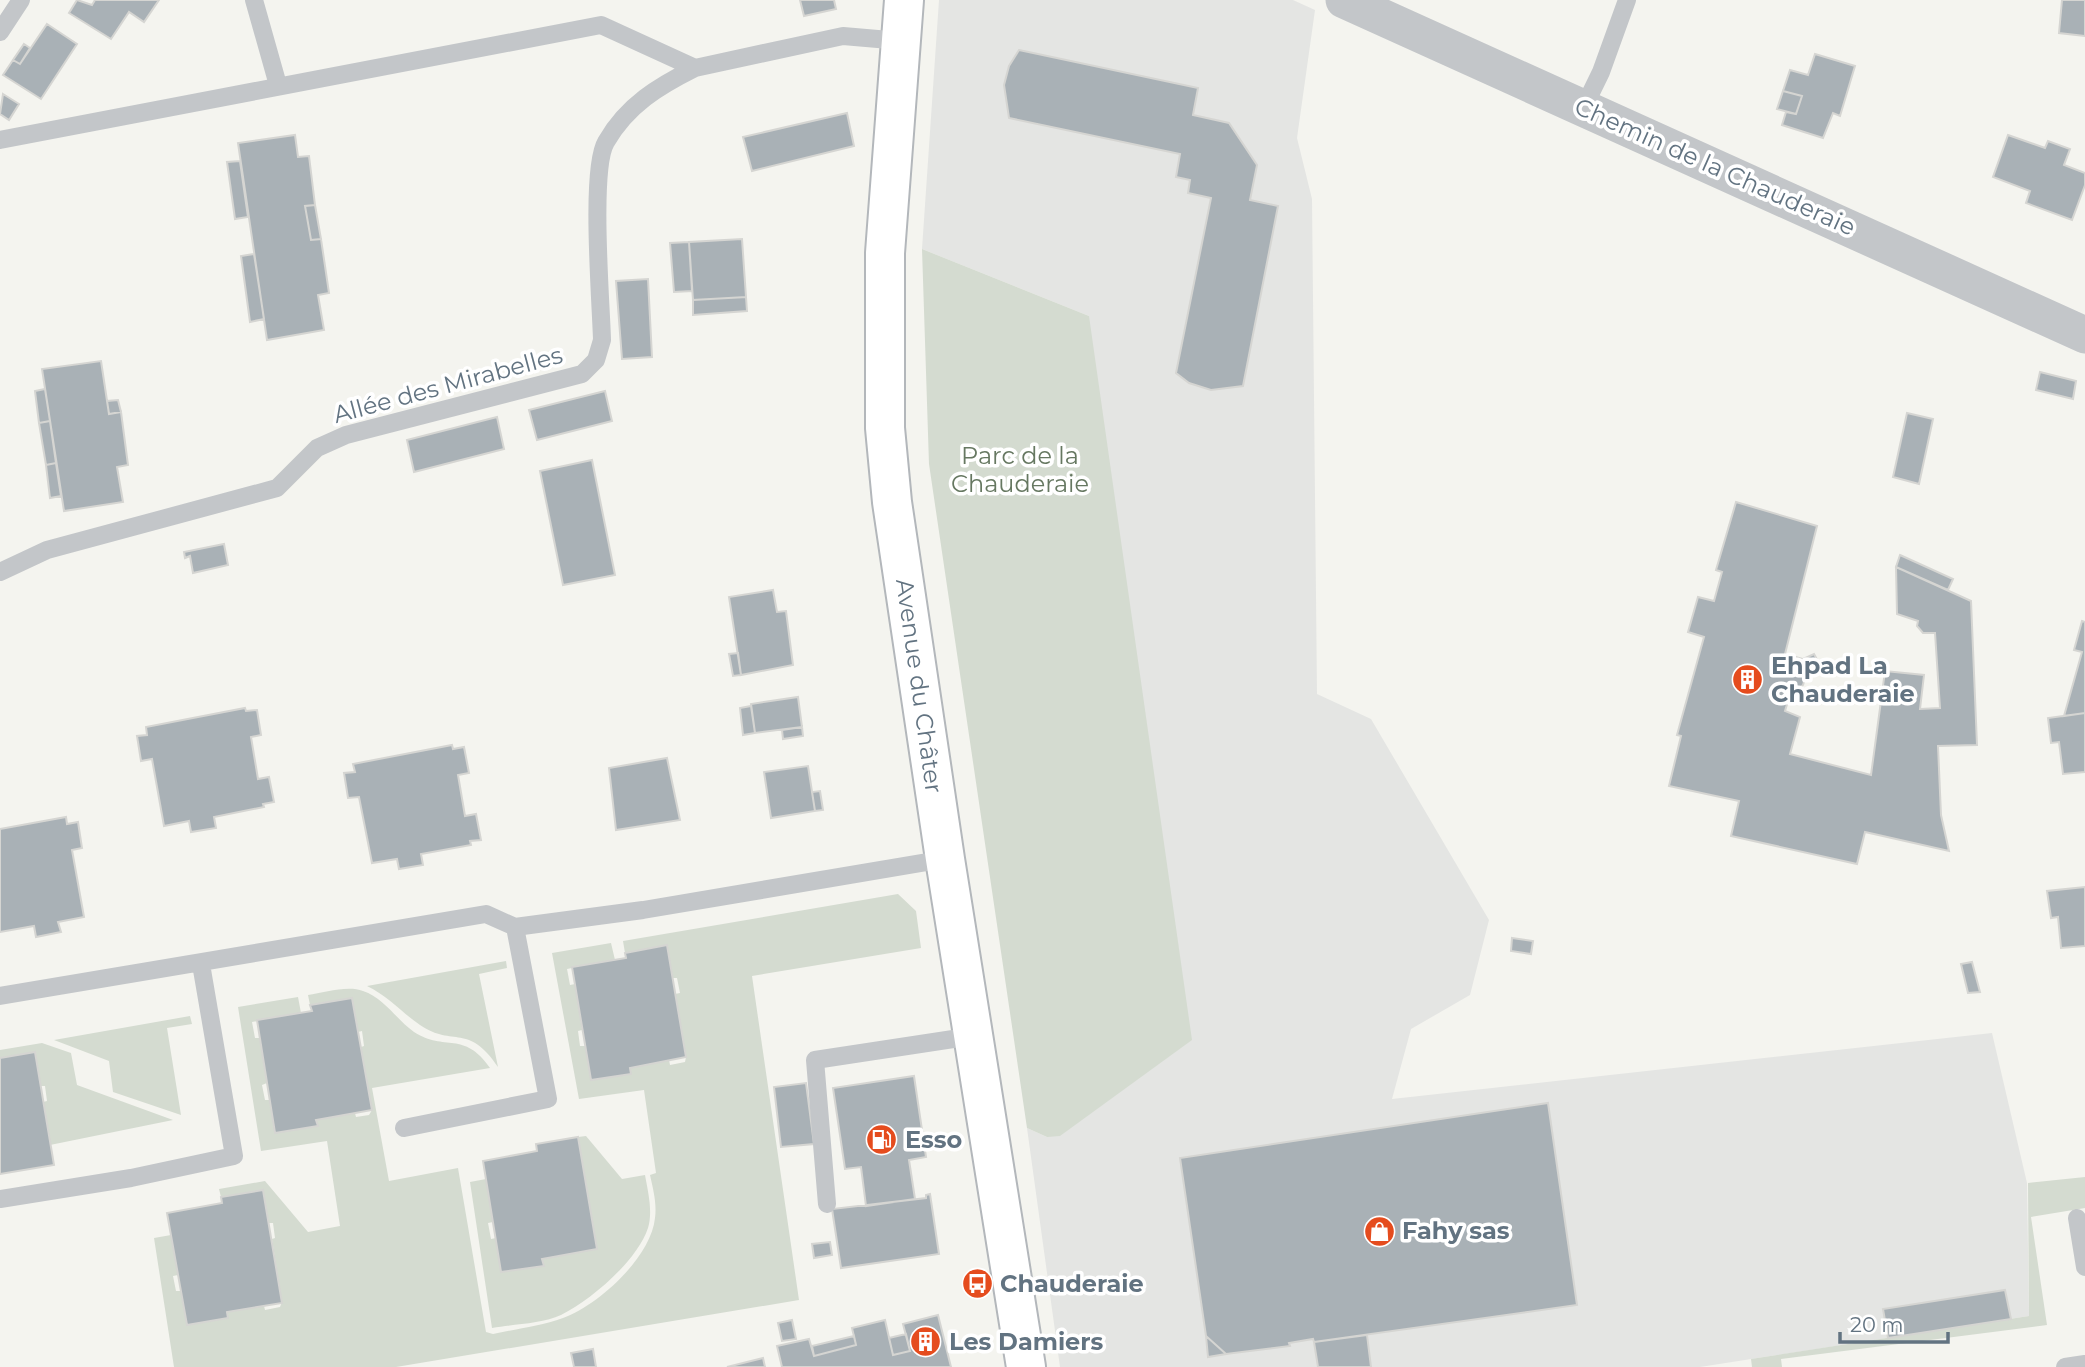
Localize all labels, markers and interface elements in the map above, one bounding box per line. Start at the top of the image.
street label: Chemin de la Chauderaie [1570,91,1860,242]
street label: Allée des Mirabelles [330,340,566,429]
park label: Parc de la Chauderaie [951,441,1089,498]
street label: Avenue du Châter [890,577,949,795]
place label: Ehpad La Chauderaie [1771,651,1915,708]
building icon: Ehpad La Chauderaie [1731,663,1765,697]
fuel station icon: Esso [865,1123,899,1157]
place label: Esso [905,1125,962,1154]
shop icon: Fahy sas [1362,1214,1396,1248]
place label: Fahy sas [1402,1216,1510,1245]
bus stop icon: Chauderaie [960,1267,994,1301]
place label: Chauderaie [1000,1269,1144,1298]
scale bar [1840,1300,1948,1344]
text: 20 m [1850,1312,1904,1337]
building icon: Les Damiers [909,1325,943,1359]
place label: Les Damiers [949,1327,1104,1356]

